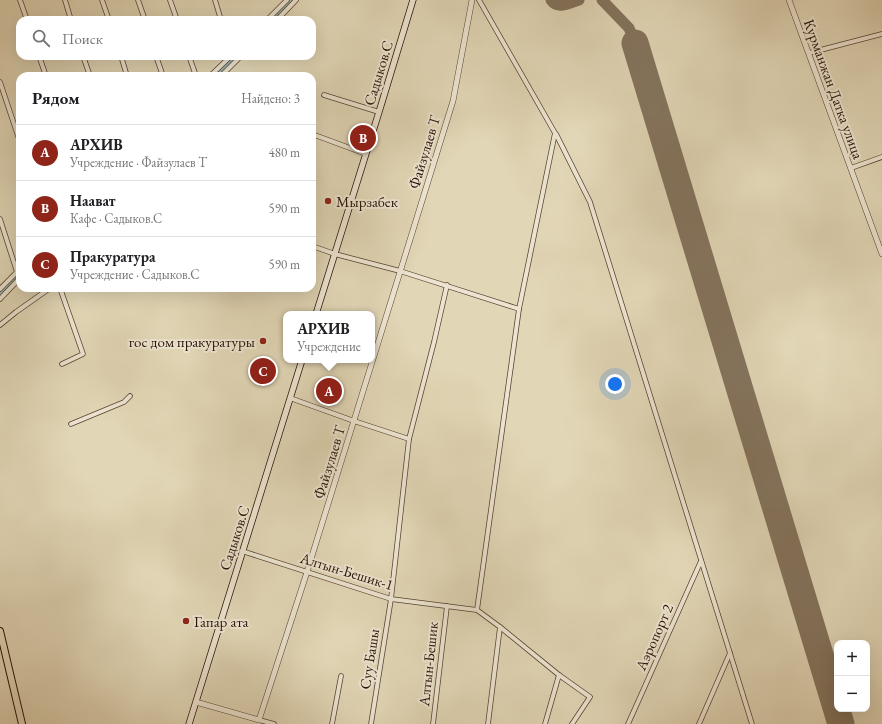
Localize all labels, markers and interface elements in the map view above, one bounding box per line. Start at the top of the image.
search box [16,16,316,60]
street label: Курманжан Датка улица [800,16,868,162]
icon: search [30,27,52,49]
text: Поиск [62,29,103,48]
street label: Садыков.С [359,38,397,108]
text: Рядом [32,87,80,109]
text: Найдено: 3 [241,90,300,107]
street label: Файзулаев Т [404,112,444,191]
pin: B [350,123,376,153]
text: АРХИВ [70,135,123,154]
text: A [40,144,50,161]
text: 480 m [269,144,300,161]
text: Учреждение · Файзулаев Т [70,154,207,171]
text: Наават [70,191,116,210]
place label: Мырзабек [336,192,398,211]
marker: Мырзабек [323,196,333,206]
text: B [41,200,49,217]
text: 590 m [269,200,300,217]
text: Кафе · Садыков.С [70,210,162,227]
text: Пракуратура [70,247,156,266]
text: C [40,256,50,273]
text: 590 m [269,256,300,273]
text: Учреждение · Садыков.С [70,266,199,283]
popup [283,311,375,363]
text: АРХИВ [297,319,350,338]
place label: гос дом пракуратуры [129,332,255,351]
marker: гос дом пракуратуры [258,336,268,346]
text: Учреждение [297,338,361,355]
pin: C [250,356,276,386]
your location [605,374,625,394]
pin: A [316,376,342,406]
street label: Файзулаев Т [309,422,349,501]
street label: Садыков.С [215,503,253,573]
street label: Алтын-Бешик-1 [297,548,396,594]
street label: Аэропорт 2 [631,600,677,674]
place label: Гапар ата [194,612,249,631]
marker: Гапар ата [181,616,191,626]
street label: Алтын-Бешик [414,621,442,708]
street label: Суу Башы [355,627,383,691]
map controls [834,640,870,712]
button: + [834,640,870,676]
button: − [834,676,870,712]

